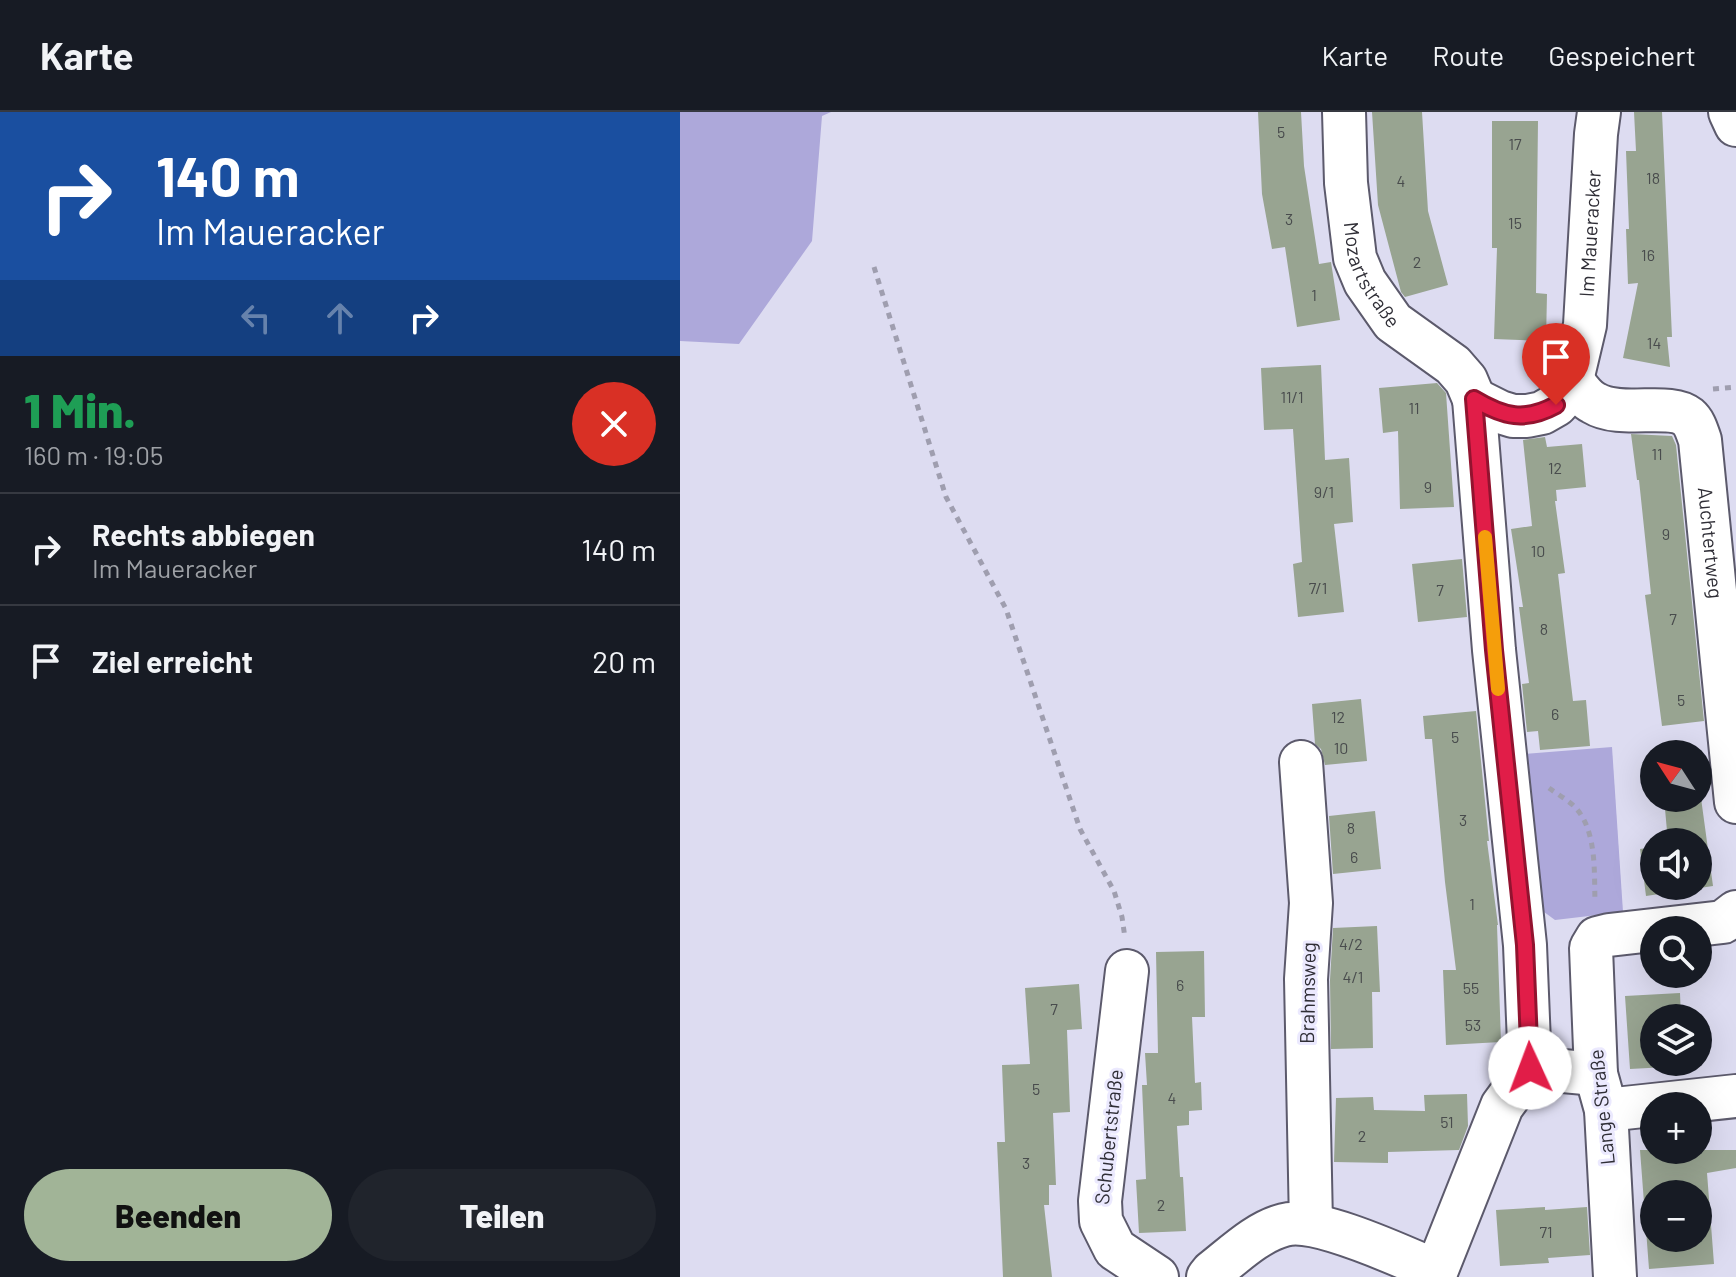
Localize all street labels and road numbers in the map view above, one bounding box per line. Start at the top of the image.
street label: Im Maueracker [1574,169,1605,298]
street label: Mozartstraße [1340,220,1406,332]
street label: Auchtertweg [1694,486,1729,600]
street label: Brahmsweg [1294,942,1320,1044]
street label: Lange Straße [1583,1048,1619,1166]
street label: Schubertstraße [1089,1068,1127,1206]

